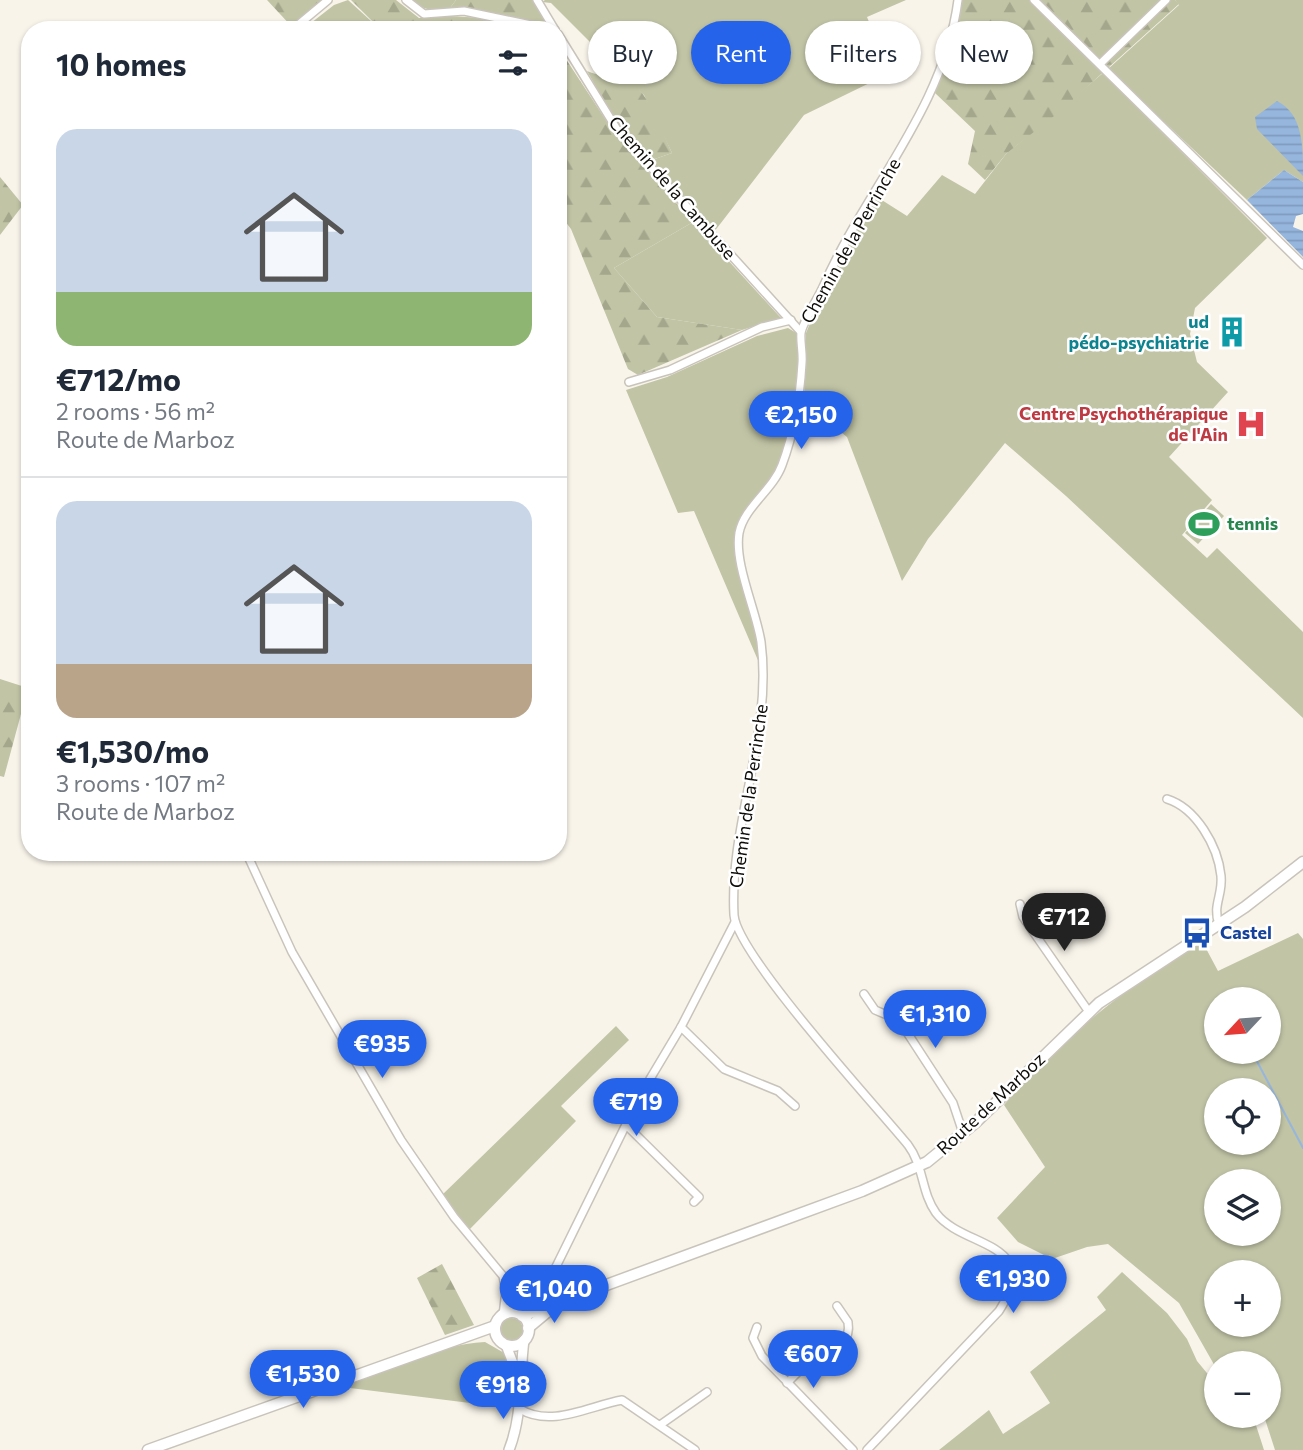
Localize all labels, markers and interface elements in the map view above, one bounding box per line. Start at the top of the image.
chip: Buy [588,21,677,84]
chip: Rent [691,21,791,84]
chip: Filters [805,21,921,84]
chip: New [935,21,1033,84]
icon: filters [494,44,532,82]
text: 10 homes [56,45,186,82]
street label: Chemin de la Cambuse [604,111,741,264]
street label: Chemin de la Perrinche [796,154,905,327]
icon: home [231,174,357,300]
place label: ud pédo-psychiatrie [1069,310,1209,353]
building icon: ud pédo-psychiatrie [1215,315,1249,349]
text: €712/mo [56,360,181,397]
pin: €2,150 [744,392,858,451]
text: 2 rooms · 56 m² [56,397,215,425]
text: €2,150 [765,400,837,428]
place label: Centre Psychothérapique de l'Ain [1019,402,1228,445]
hospital icon: Centre Psychothérapique de l'Ain [1234,407,1268,441]
text: Route de Marboz [56,425,235,453]
sports icon: tennis [1187,507,1221,541]
place label: tennis [1227,512,1278,534]
icon: home [231,546,357,672]
street label: Chemin de la Perrinche [724,702,772,889]
text: €1,530/mo [56,732,209,769]
text: 3 rooms · 107 m² [56,769,225,797]
text: Route de Marboz [56,797,235,825]
pin: €712 [1023,894,1105,953]
text: €712 [1038,902,1090,930]
bus stop icon: Castel [1180,916,1214,950]
place label: Castel [1220,921,1272,943]
north arrow [1204,987,1281,1064]
map controls [1204,987,1281,1428]
pin: €1,310 [878,990,992,1050]
text: €1,310 [899,999,971,1027]
pin: €935 [341,1020,423,1080]
text: €935 [353,1029,411,1057]
street label: Route de Marboz [932,1048,1049,1159]
pin: €719 [595,1078,677,1138]
button: locate [1204,1078,1281,1155]
text: €719 [609,1087,663,1115]
button: layers [1204,1169,1281,1246]
pin: €1,930 [956,1256,1070,1315]
button: + [1204,1260,1281,1337]
text: €1,930 [976,1264,1050,1292]
pin: €1,040 [497,1266,611,1325]
text: €1,040 [516,1274,592,1302]
pin: €607 [772,1330,854,1390]
text: €607 [784,1339,842,1367]
pin: €1,530 [246,1350,360,1410]
button: − [1204,1351,1281,1428]
text: €1,530 [266,1359,340,1387]
pin: €918 [462,1362,544,1421]
text: €918 [475,1370,531,1398]

